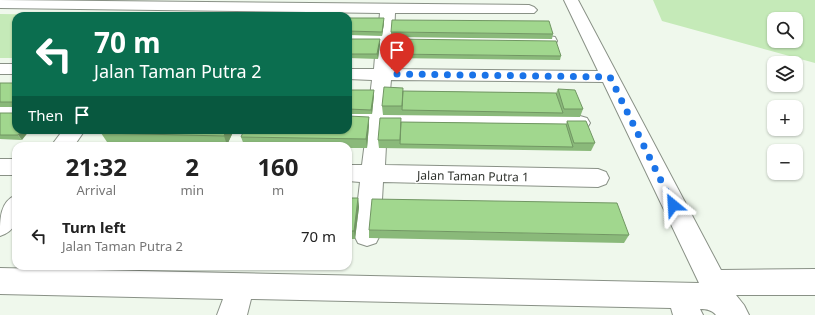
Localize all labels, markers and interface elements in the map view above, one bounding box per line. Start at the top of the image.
map controls [767,12,803,180]
button: search [767,12,803,48]
text: 70 m [94,23,161,61]
icon: left [28,28,80,80]
pin [380,33,414,74]
icon: arrive [386,39,408,61]
button: layers [767,56,803,92]
text: Jalan Taman Putra 2 [94,59,262,83]
button: + [767,100,803,136]
icon: arrive [71,104,93,126]
text: Then [28,105,63,125]
button: − [767,144,803,180]
text: 21:32 [65,150,127,183]
text: 2 [185,150,199,183]
text: 160 [257,150,299,183]
street label: Jalan Taman Putra 1 [416,167,529,185]
text: Arrival [76,181,116,199]
text: min [180,181,204,199]
text: m [272,181,284,199]
position arrow [652,184,694,226]
text: Turn left [62,217,126,237]
icon: left [28,225,50,247]
text: 70 m [301,226,336,246]
text: Jalan Taman Putra 2 [62,237,183,255]

